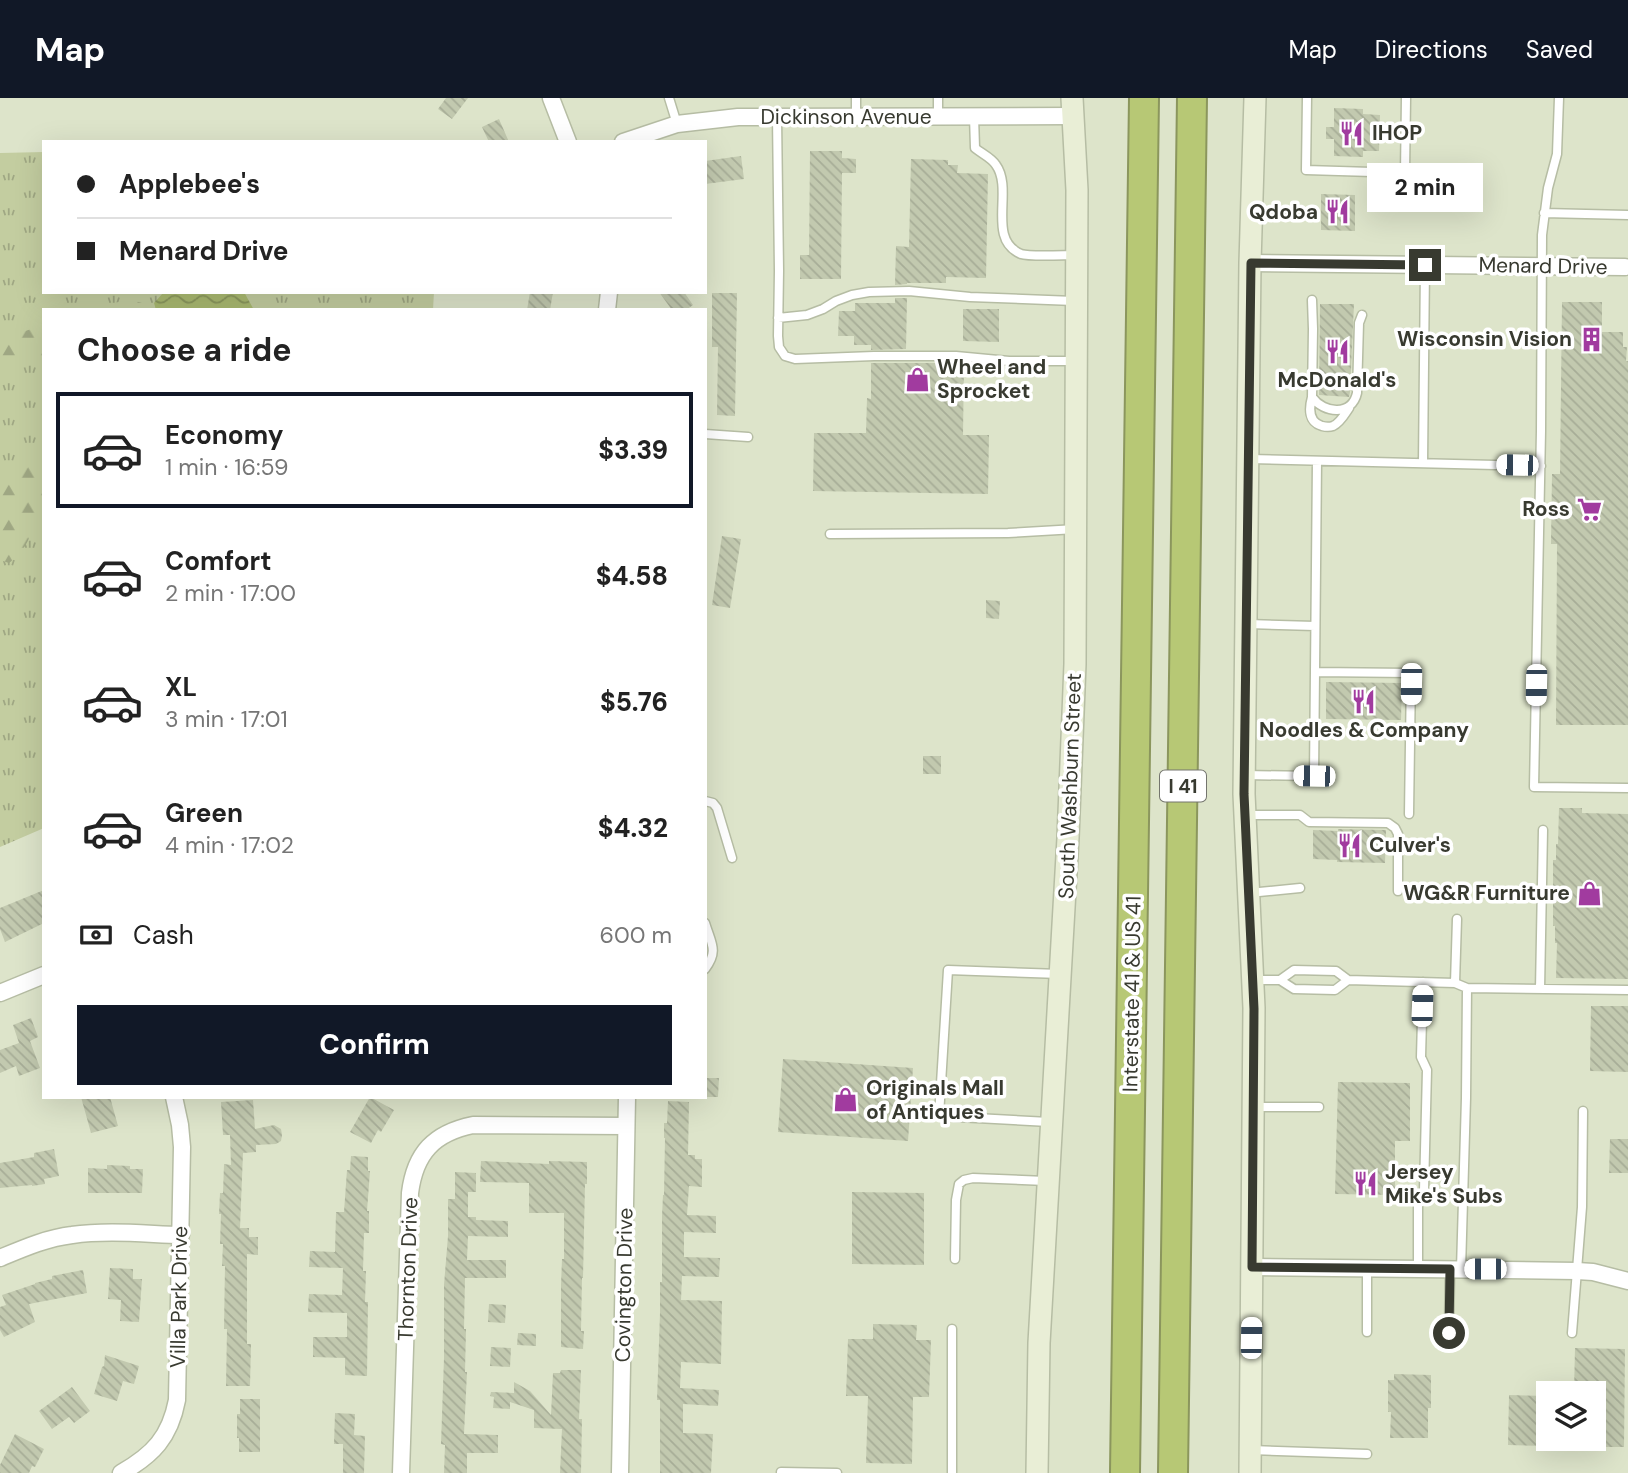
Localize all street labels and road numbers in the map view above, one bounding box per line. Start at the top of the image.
street label: Dickinson Avenue [760,103,932,131]
street label: Menard Drive [1478,251,1608,281]
street label: South Washburn Street [1052,673,1088,899]
road number: I 41 [1160,771,1206,802]
street label: Interstate 41 & US 41 [1116,896,1148,1092]
street label: Thornton Drive [391,1197,425,1341]
street label: Covington Drive [609,1207,639,1363]
street label: Villa Park Drive [164,1226,194,1368]

